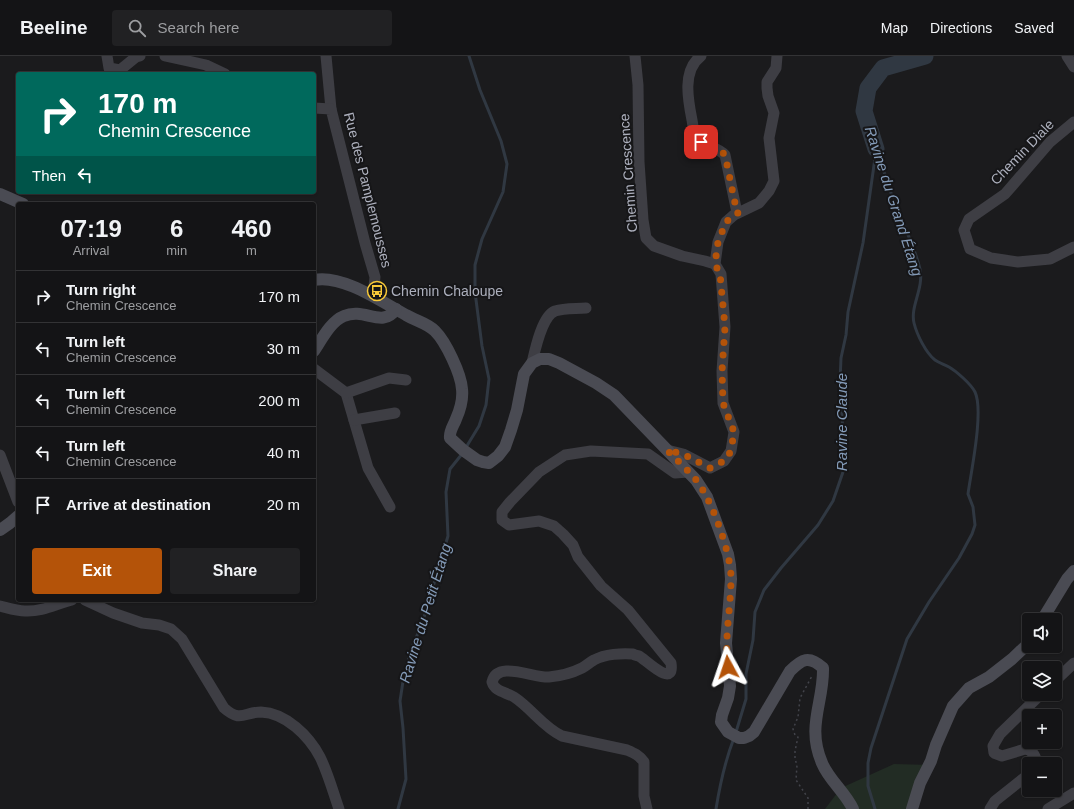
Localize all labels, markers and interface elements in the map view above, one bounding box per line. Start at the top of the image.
search box [112,10,392,46]
text: Beeline [20,17,88,38]
icon: search [126,17,148,39]
text: Search here [158,19,239,36]
text: Map [881,20,908,36]
text: Directions [930,20,992,36]
text: Saved [1014,20,1054,36]
icon: right [32,88,84,140]
text: 170 m [98,88,177,119]
street label: Rue des Pamplemousses [341,111,395,269]
street label: Chemin Crescence [616,113,640,233]
street label: Chemin Diale [987,116,1057,188]
text: Chemin Crescence [98,121,251,141]
water label: Ravine du Grand Étang [862,124,927,279]
pin [684,125,718,159]
icon: arrive [690,131,712,153]
icon: left [74,164,96,186]
text: Then [32,167,66,184]
text: 07:19 [60,215,122,242]
text: 6 [170,215,183,242]
text: 460 [232,215,272,242]
text: Arrival [73,243,110,258]
text: min [166,243,187,258]
text: m [246,243,257,258]
bus stop icon: Chemin Chaloupe [366,280,388,302]
text: Turn right [66,281,136,298]
place label: Chemin Chaloupe [391,283,503,299]
icon: right [32,286,54,308]
text: 170 m [258,288,300,305]
text: Chemin Crescence [66,298,177,313]
text: Turn left [66,333,125,350]
icon: left [32,338,54,360]
text: 30 m [267,340,300,357]
text: Chemin Crescence [66,350,177,365]
water label: Ravine Claude [833,373,850,471]
text: Turn left [66,385,125,402]
icon: left [32,390,54,412]
text: 200 m [258,392,300,409]
text: Chemin Crescence [66,402,177,417]
text: Turn left [66,437,125,454]
icon: left [32,442,54,464]
text: 40 m [267,444,300,461]
text: Chemin Crescence [66,454,177,469]
icon: arrive [32,494,54,516]
text: Arrive at destination [66,496,211,513]
text: 20 m [267,496,300,513]
water label: Ravine du Petit Étang [396,541,455,685]
button: Exit [32,548,162,594]
button: Share [170,548,300,594]
map controls [1022,613,1062,797]
button: sound [1022,613,1062,653]
position arrow [707,646,749,688]
button: layers [1022,661,1062,701]
button: + [1022,709,1062,749]
button: − [1022,757,1062,797]

